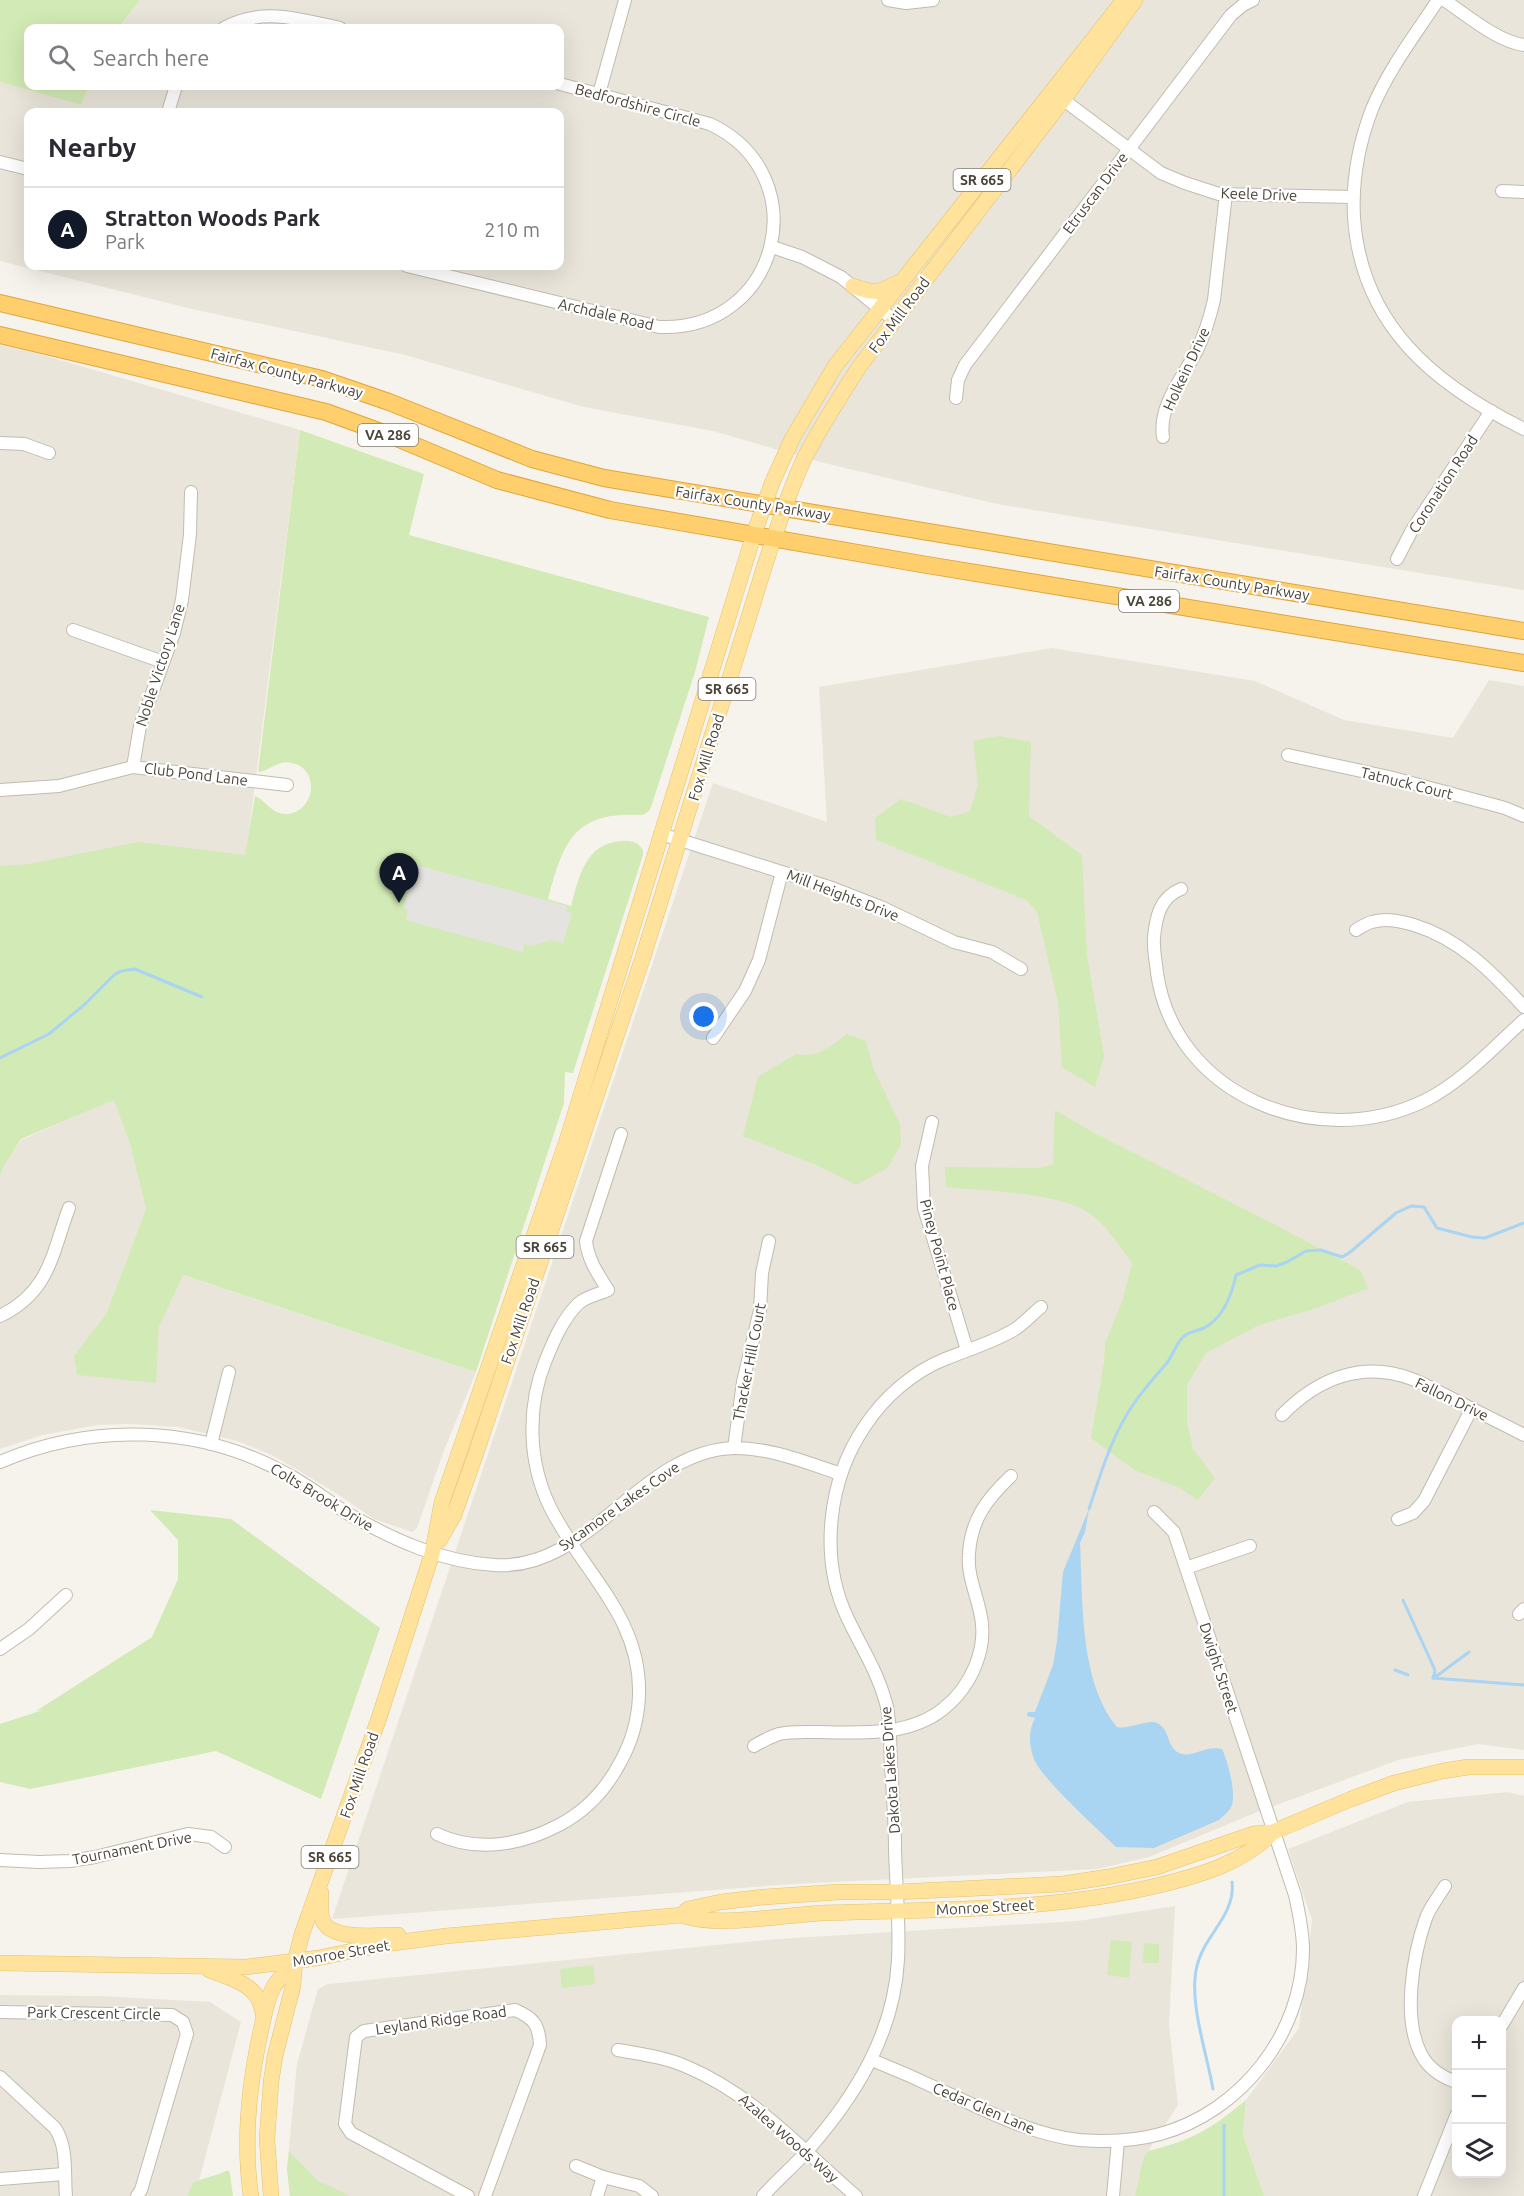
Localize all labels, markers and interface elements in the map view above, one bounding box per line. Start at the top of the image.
search box [24,24,564,90]
icon: search [45,41,78,74]
text: Search here [93,45,209,70]
street label: Bedfordshire Circle [573,80,703,130]
text: Nearby [48,133,136,162]
street label: Etruscan Drive [1059,149,1131,237]
road number: SR 665 [954,169,1010,191]
street label: Keele Drive [1220,184,1298,204]
text: Stratton Woods Park [105,205,320,230]
text: A [60,218,75,241]
text: 210 m [484,218,540,241]
text: Park [105,230,145,253]
street label: Fox Mill Road [865,274,933,356]
street label: Archdale Road [557,295,655,333]
street label: Holkein Drive [1159,325,1213,413]
street label: Fairfax County Parkway [209,344,365,402]
road number: VA 286 [358,424,418,446]
street label: Coronation Road [1405,432,1481,536]
street label: Fairfax County Parkway [674,482,832,524]
street label: Fairfax County Parkway [1153,562,1311,604]
road number: VA 286 [1119,590,1179,612]
street label: Noble Victory Lane [132,601,188,729]
road number: SR 665 [698,678,756,700]
street label: Fox Mill Road [685,711,727,803]
street label: Club Pond Lane [143,759,249,789]
street label: Tatnuck Court [1359,763,1455,803]
pin: A [380,854,418,903]
street label: Mill Heights Drive [784,866,902,924]
your location [689,1002,718,1031]
street label: Piney Point Place [917,1197,963,1313]
road number: SR 665 [516,1236,574,1258]
street label: Fox Mill Road [497,1276,543,1366]
street label: Thacker Hill Court [729,1301,769,1422]
street label: Fallon Drive [1413,1374,1491,1424]
street label: Sycamore Lakes Cove [556,1458,682,1554]
street label: Colts Brook Drive [267,1460,377,1534]
street label: Dwight Street [1196,1621,1242,1716]
street label: Dakota Lakes Drive [877,1706,903,1834]
street label: Fox Mill Road [336,1730,382,1820]
street label: Tournament Drive [71,1828,193,1868]
road number: SR 665 [302,1846,358,1868]
street label: Monroe Street [935,1896,1035,1918]
street label: Monroe Street [291,1936,391,1970]
street label: Leyland Ridge Road [374,2002,508,2038]
street label: Park Crescent Circle [27,2003,161,2023]
map controls [1452,2016,1506,2178]
button: + [1452,2016,1506,2070]
button: − [1452,2070,1506,2124]
street label: Cedar Glen Lane [930,2079,1038,2137]
street label: Azalea Woods Way [736,2090,842,2186]
button: layers [1452,2124,1506,2178]

